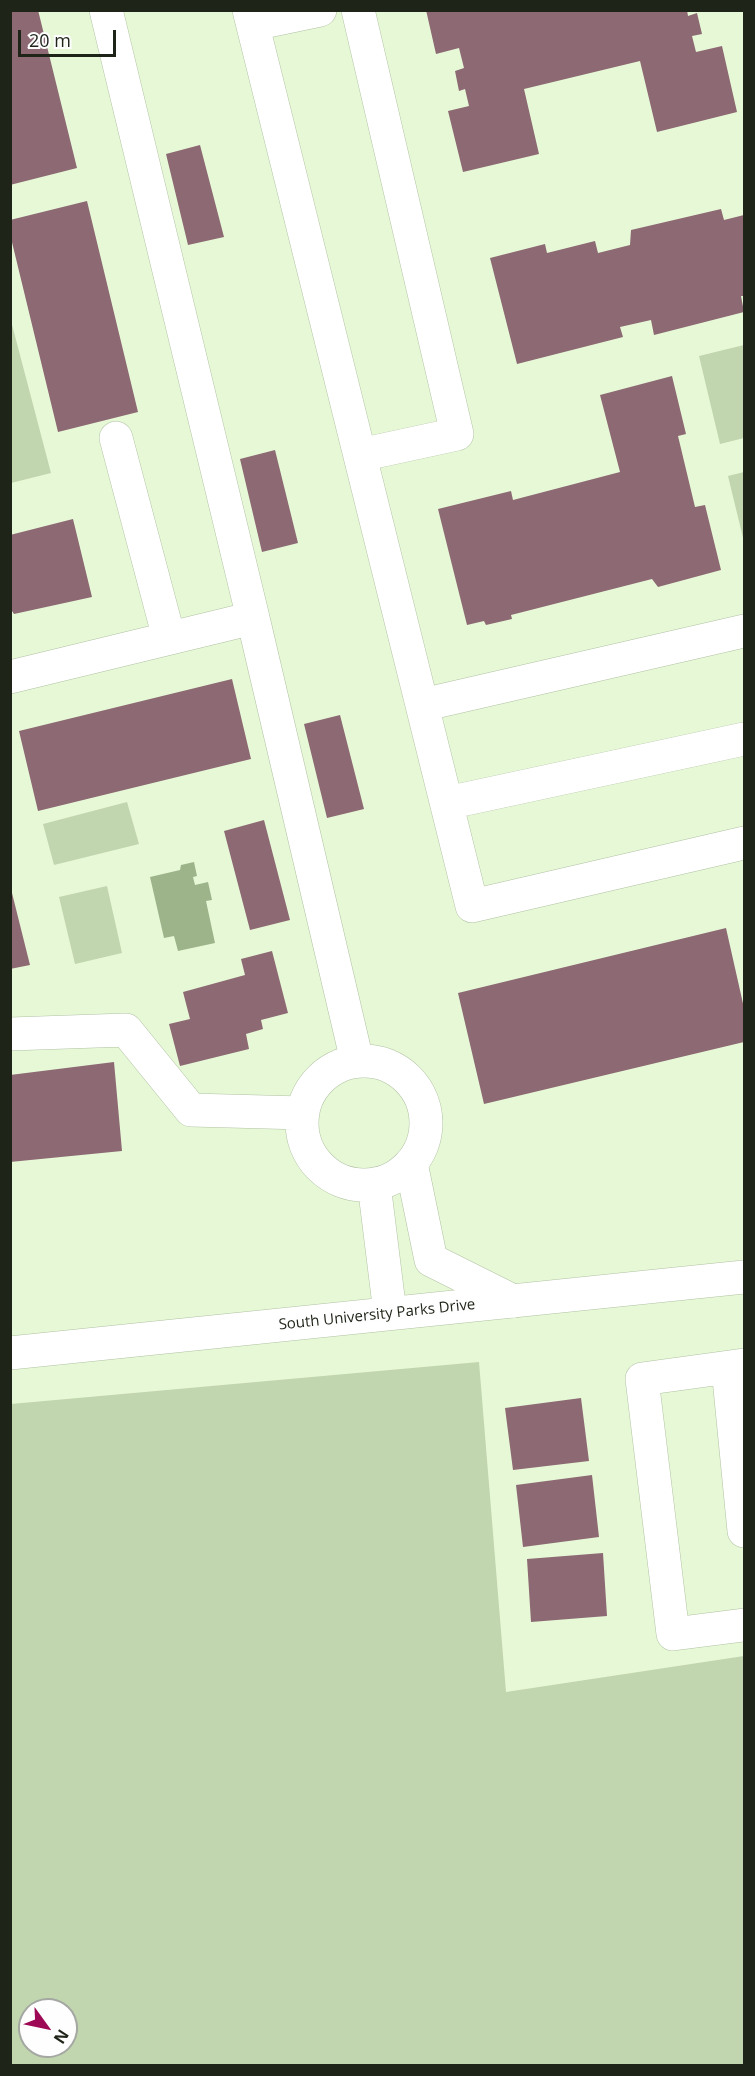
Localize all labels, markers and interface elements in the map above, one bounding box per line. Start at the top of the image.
scale bar [21,18,118,56]
text: 20 m [29,28,71,52]
street label: South University Parks Drive [278,1296,476,1334]
north arrow [18,1998,78,2058]
text: N [49,2025,74,2048]

